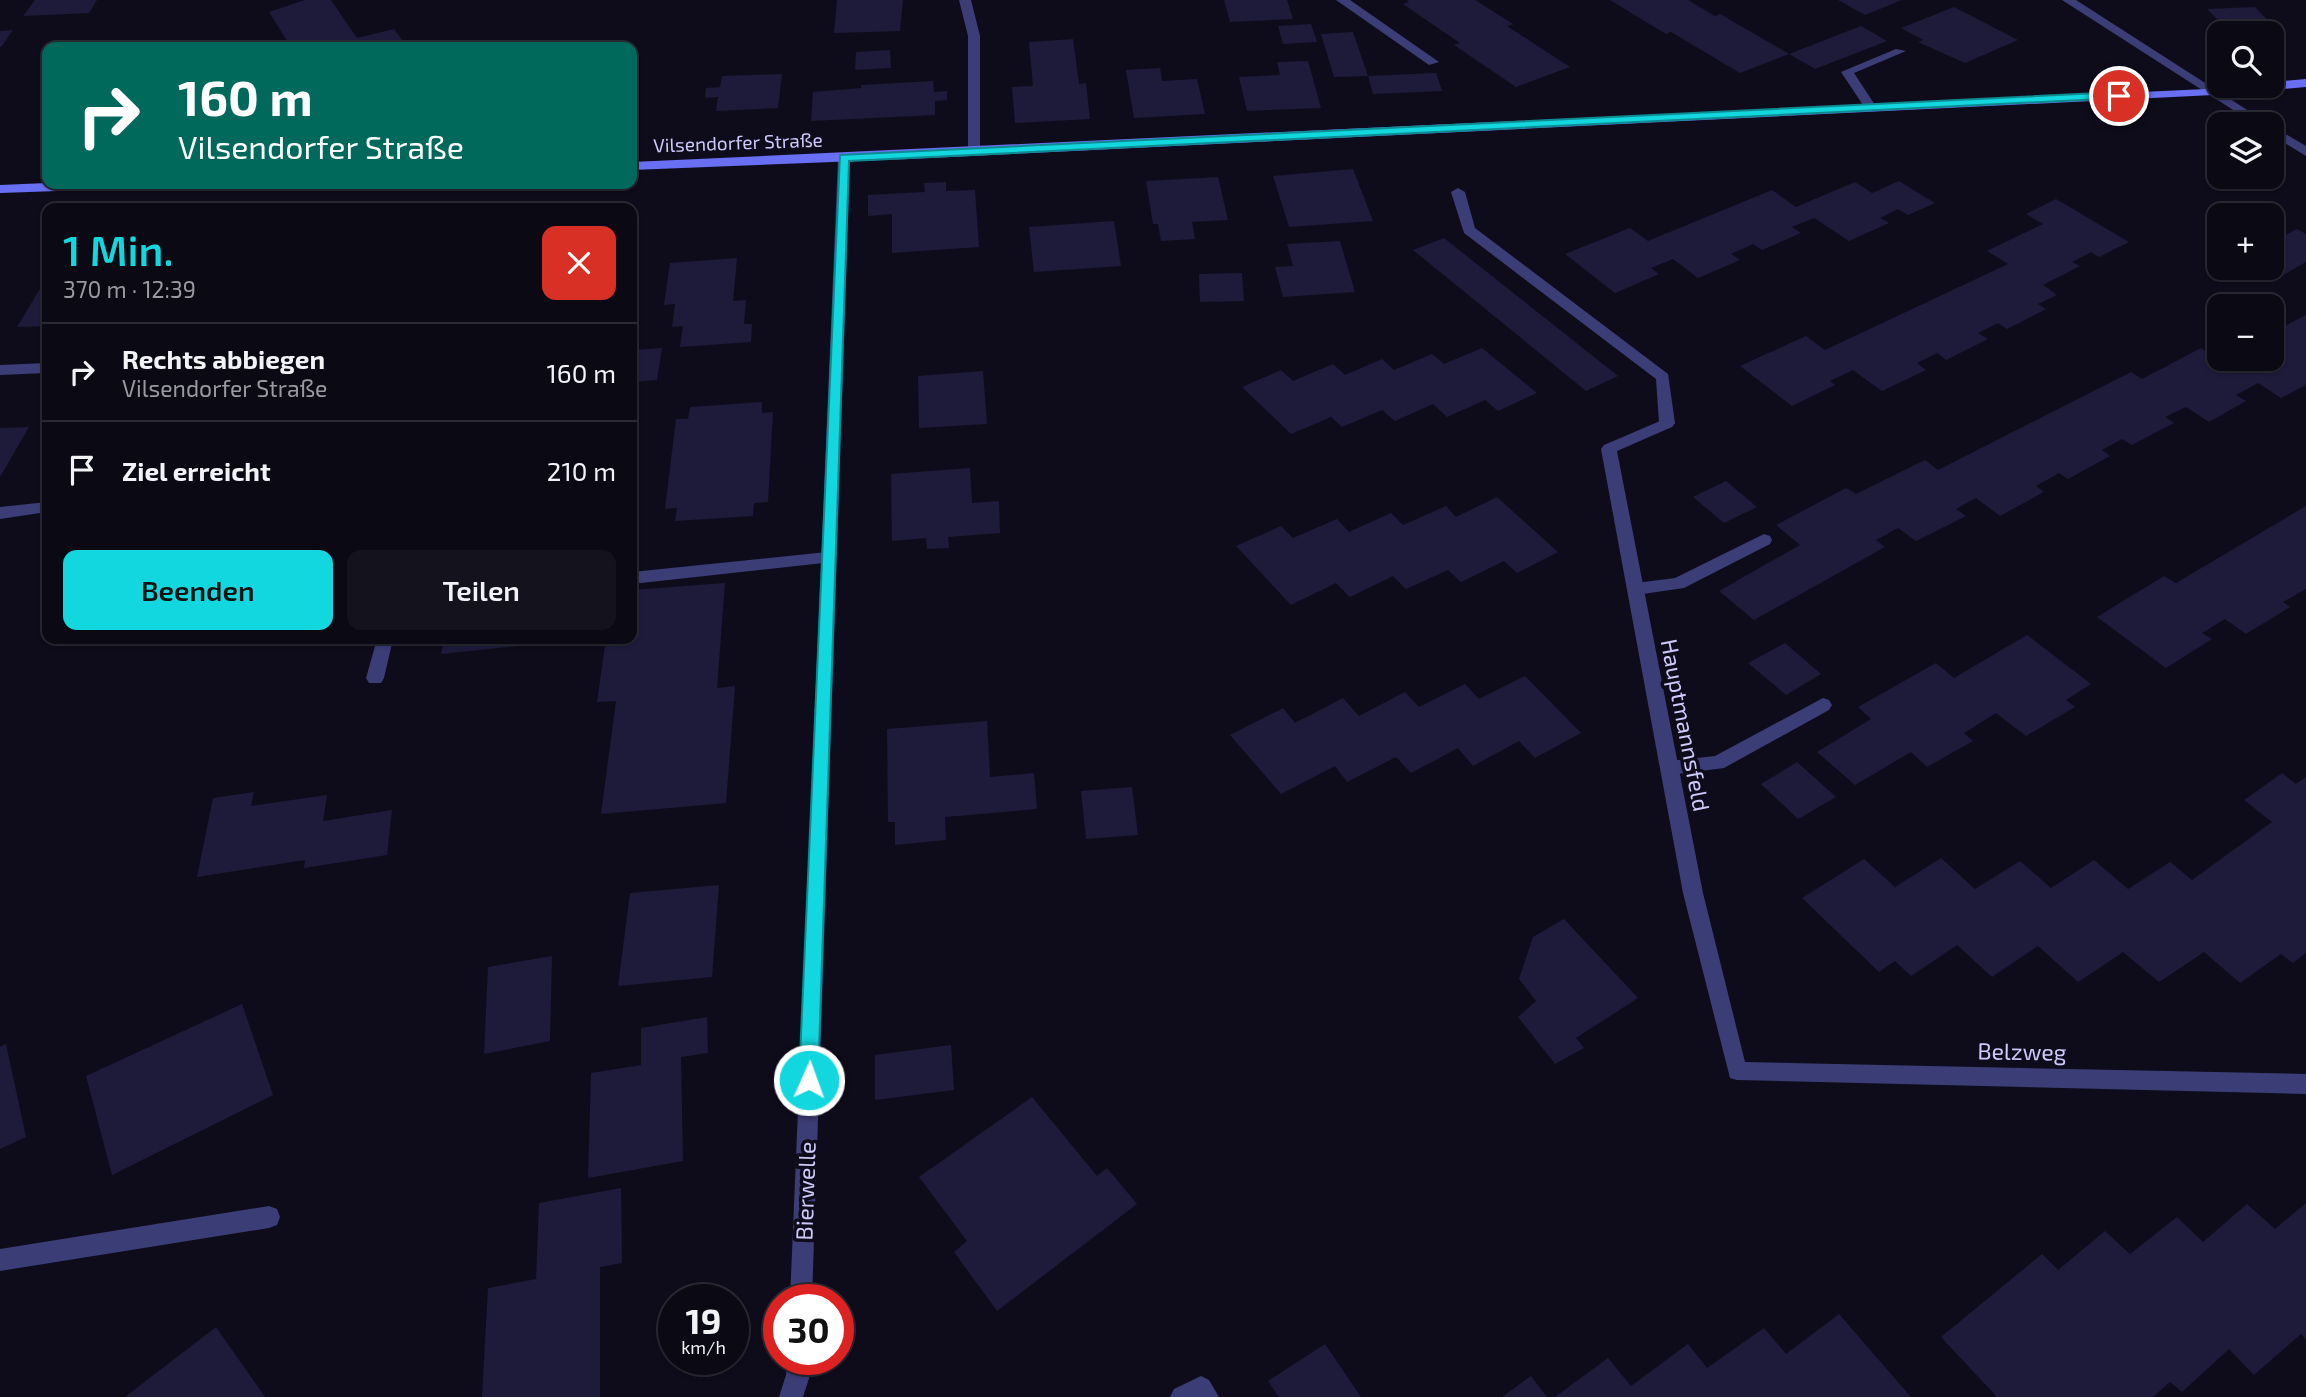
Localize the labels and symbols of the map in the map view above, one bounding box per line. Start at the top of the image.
pin [2089,66,2149,126]
street label: Vilsendorfer Straße [653,128,823,156]
street label: Hauptmannsfeld [1656,636,1716,814]
street label: Belzweg [1977,1036,2067,1066]
position arrow [772,1043,846,1117]
street label: Bierwelle [789,1141,821,1241]
speed limit sign: 30 [763,1284,854,1375]

